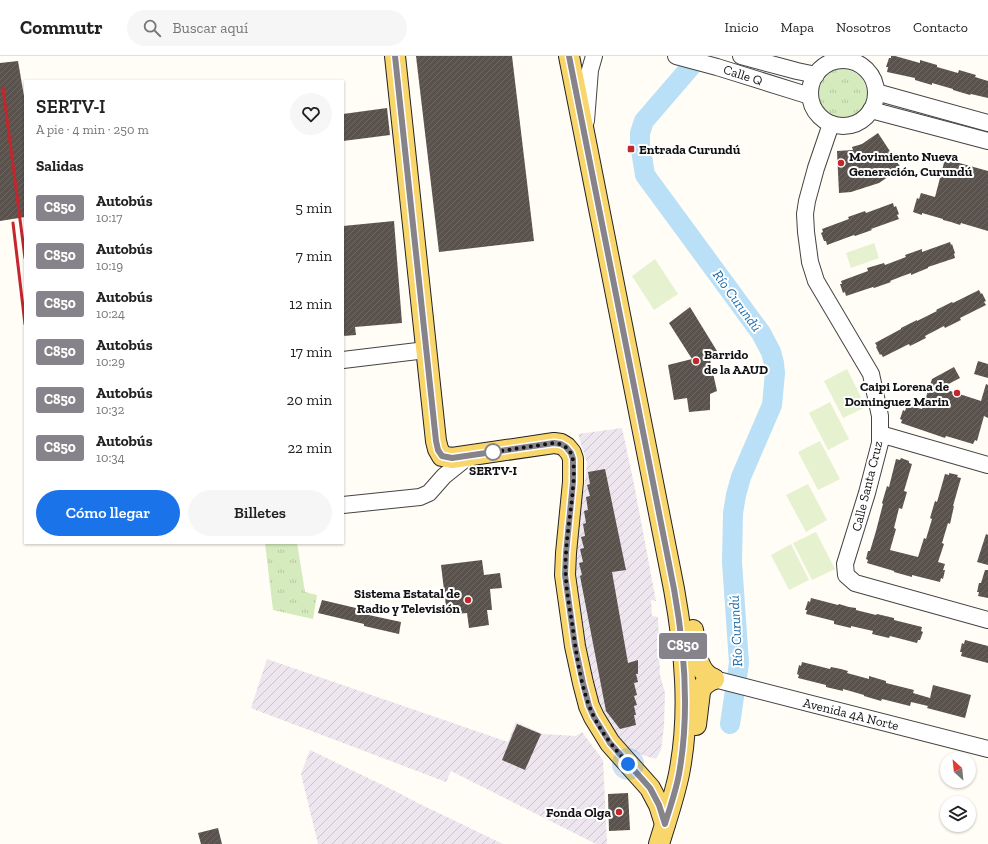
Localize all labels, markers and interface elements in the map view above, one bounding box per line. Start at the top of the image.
search box [127,10,407,46]
text: Commutr [20,16,103,39]
icon: search [141,17,163,39]
text: Buscar aquí [173,19,248,37]
text: Inicio [725,19,759,36]
text: Mapa [781,19,814,36]
text: Nosotros [836,19,891,36]
text: Contacto [913,19,968,36]
street label: Calle Q [722,62,764,88]
button: heart [290,93,332,135]
text: SERTV-I [36,95,106,118]
text: A pie · 4 min · 250 m [36,122,149,137]
place label: Entrada Curundú [639,142,741,157]
marker: Entrada Curundú [626,144,636,154]
place label: Movimiento Nueva Generación, Curundú [849,149,973,179]
text: Salidas [36,157,84,175]
marker: Movimiento Nueva Generación, Curundú [836,158,846,168]
text: Autobús [96,192,153,210]
text: C850 [44,199,76,216]
text: 5 min [295,199,332,217]
text: 10:17 [96,210,122,225]
text: Autobús [96,240,153,258]
text: C850 [44,247,76,264]
text: 7 min [296,247,332,265]
text: 10:19 [96,258,123,273]
water label: Río Curundú [709,267,765,335]
text: Autobús [96,288,153,306]
text: C850 [44,295,76,312]
text: 12 min [289,295,332,313]
text: 10:24 [96,306,125,321]
text: Autobús [96,336,153,354]
text: C850 [44,343,76,360]
text: 17 min [290,343,332,361]
place label: Barrido de la AAUD [704,347,768,377]
text: 10:29 [96,354,125,369]
marker: Barrido de la AAUD [691,356,701,366]
place label: Caipi Lorena de Dominguez Marin [845,379,950,409]
text: Autobús [96,384,153,402]
marker: Caipi Lorena de Dominguez Marin [952,388,962,398]
text: C850 [44,391,76,408]
text: 20 min [286,391,332,409]
text: 10:32 [96,402,124,417]
text: Autobús [96,432,153,450]
text: C850 [44,439,76,456]
text: 22 min [287,439,332,457]
street label: Calle Santa Cruz [849,439,885,533]
marker: SERTV-I [484,443,502,461]
text: 10:34 [96,450,125,465]
place label: SERTV-I [469,463,518,478]
button: Cómo llegar [36,490,180,536]
button: Billetes [188,490,332,536]
place label: Sistema Estatal de Radio y Televisión [354,586,461,616]
marker: Sistema Estatal de Radio y Televisión [463,595,473,605]
water label: Río Curundú [726,595,746,667]
line badge: C850 [655,633,711,659]
text: C850 [667,637,699,654]
street label: Avenida 4A Norte [802,695,900,733]
north arrow [940,752,976,788]
map controls [940,752,976,832]
your location [618,754,638,774]
button: layers [940,796,976,832]
place label: Fonda Olga [546,805,611,820]
marker: Fonda Olga [614,807,624,817]

